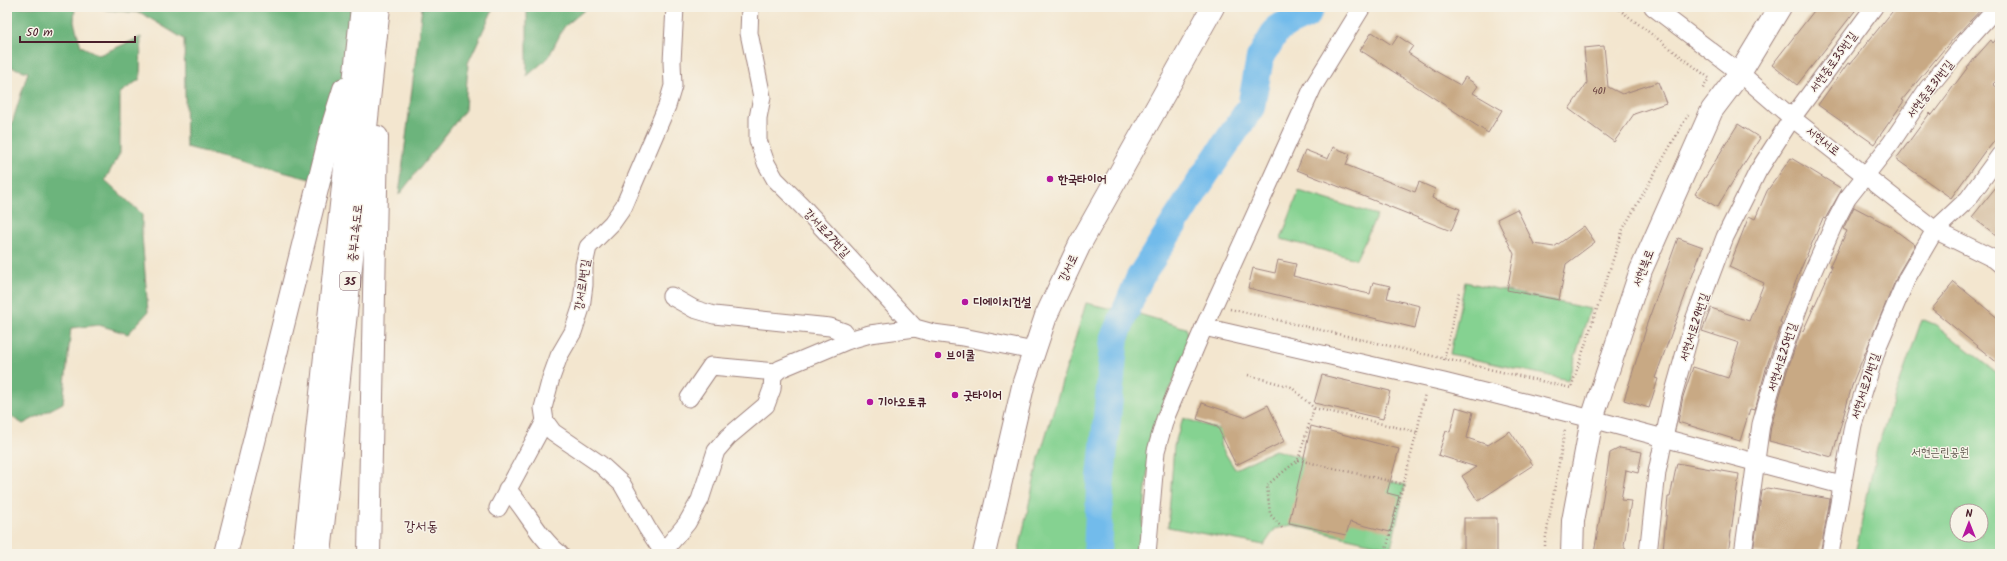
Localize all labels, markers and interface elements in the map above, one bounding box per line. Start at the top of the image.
scale bar [20,18,135,44]
text: 50 m [26,23,53,42]
street label: 서현중로35번길 [1805,28,1862,97]
street label: 서현중로31번길 [1902,56,1959,122]
house number: 401 [1592,83,1606,99]
street label: 서현서로 [1802,122,1844,161]
place label: 한국타이어 [1057,170,1107,189]
marker: 한국타이어 [1045,174,1055,184]
street label: 중부고속도로 [343,203,368,263]
street label: 강서로27번길 [799,205,855,262]
street label: 서현북로 [1628,247,1659,290]
street label: 강서로 [1054,251,1083,285]
street label: 강서로1번길 [569,258,596,312]
road number: 35 [340,272,360,290]
street label: 서현서로29번길 [1675,290,1715,364]
place label: 디에이치건설 [973,293,1031,312]
marker: 디에이치건설 [960,297,970,307]
street label: 서현서로25번길 [1762,320,1803,394]
place label: 브이쿨 [946,346,975,365]
marker: 브이쿨 [933,350,943,360]
street label: 서현서로21번길 [1846,350,1885,422]
place label: 굿타이어 [963,386,1002,405]
marker: 굿타이어 [950,390,960,400]
place label: 기아오토큐 [878,393,927,412]
marker: 기아오토큐 [865,397,875,407]
park label: 서현근린공원 [1911,443,1969,462]
north arrow [1949,503,1989,543]
text: N [1966,505,1973,523]
district label: 강서동 [404,516,438,538]

